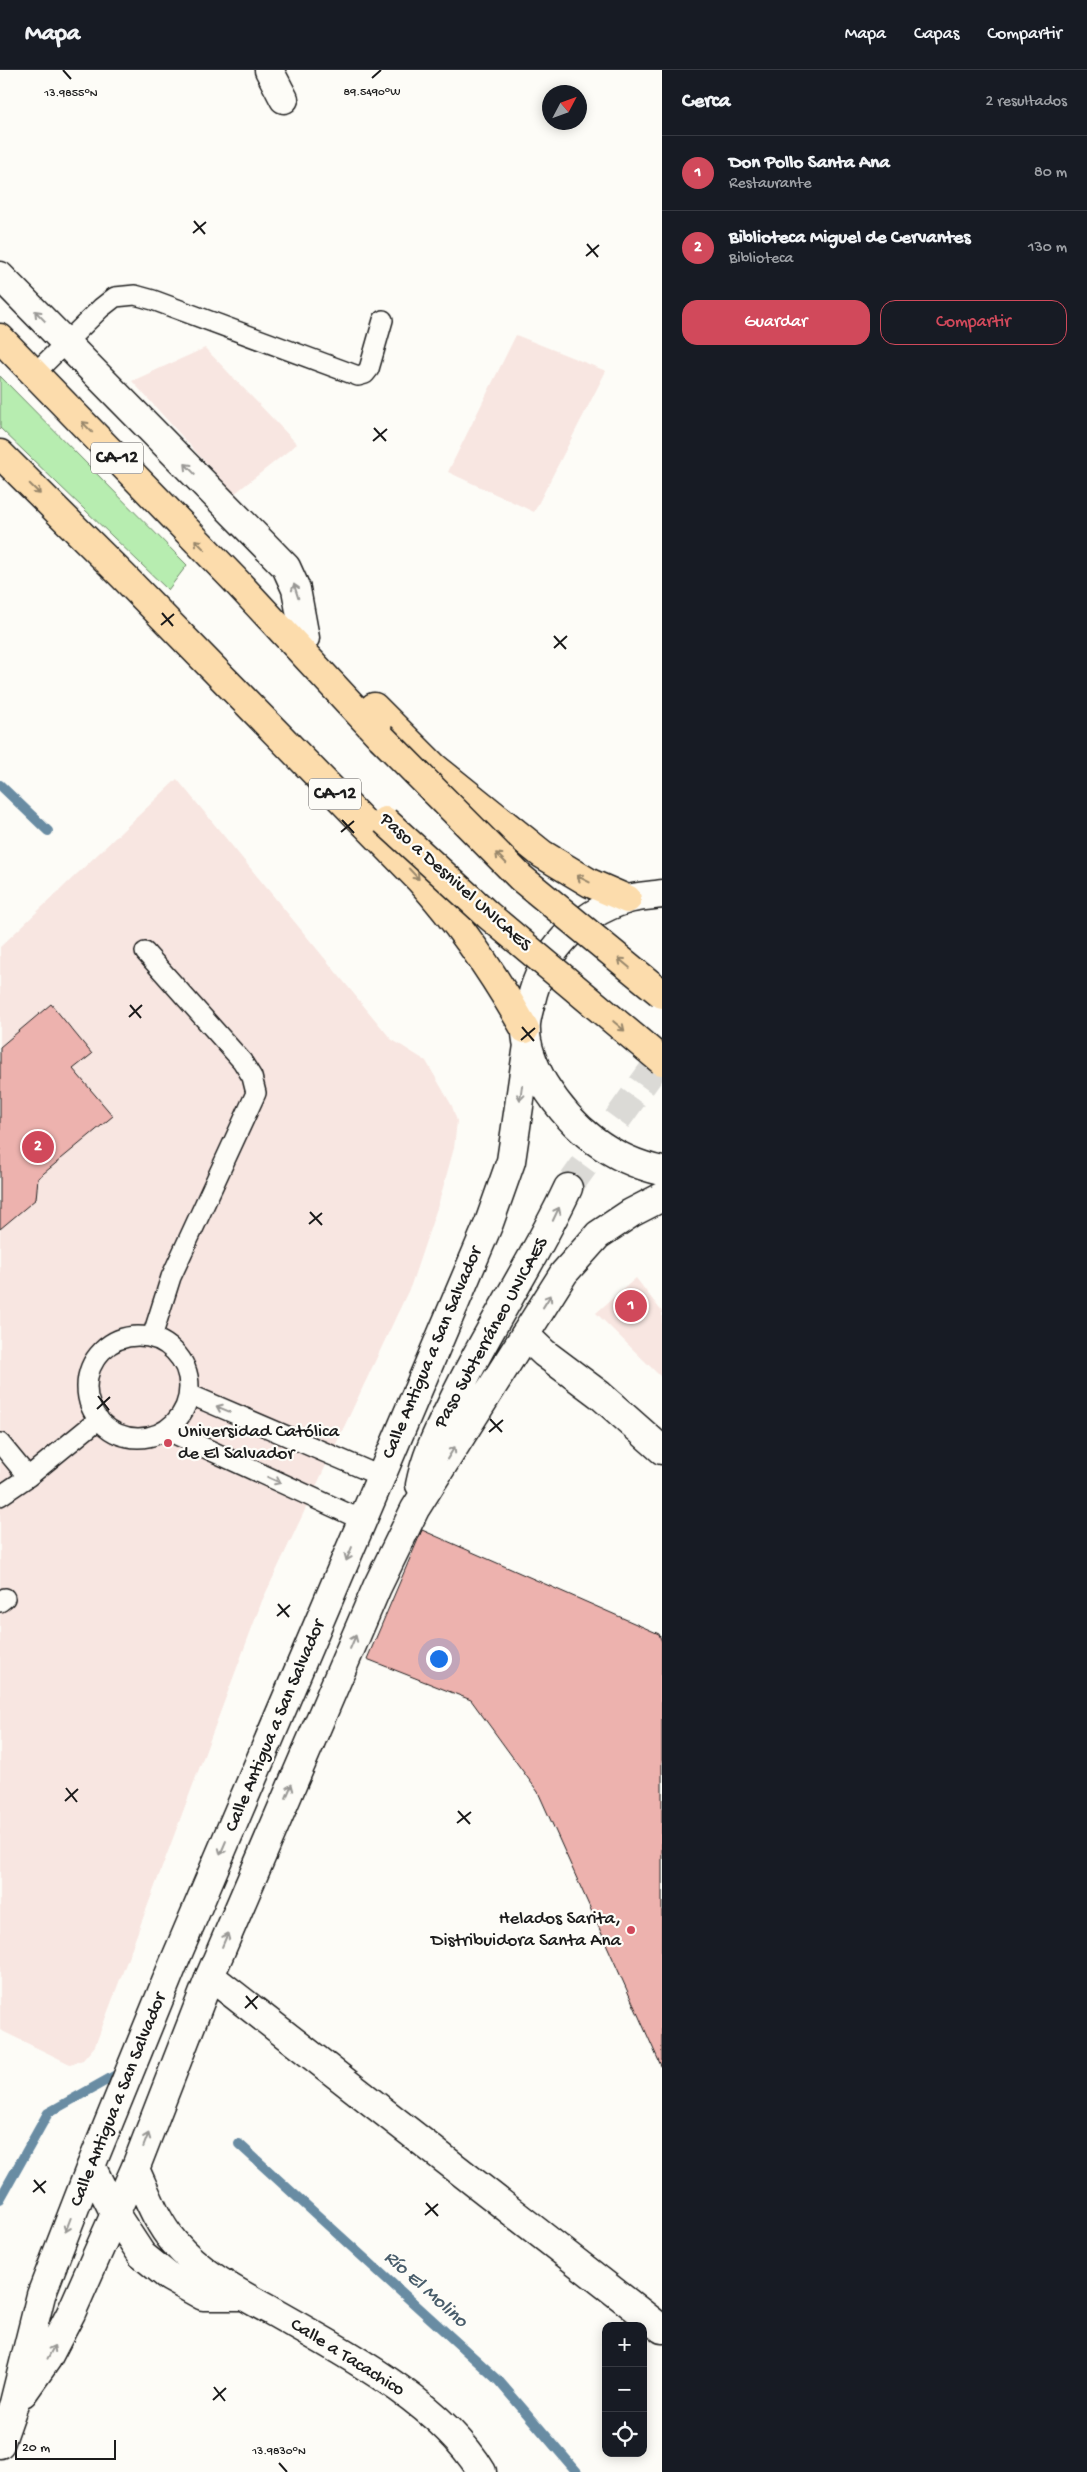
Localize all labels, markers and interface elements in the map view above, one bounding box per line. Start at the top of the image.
text: Mapa [25,20,80,49]
text: Mapa [845,24,886,45]
text: Capas [914,24,959,45]
text: Compartir [987,24,1062,45]
north arrow [542,85,587,130]
text: 89.5490°W [344,86,400,100]
text: 13.9855°N [43,87,98,101]
text: Cerca [682,90,730,115]
text: 2 resultados [986,93,1067,112]
text: Don Pollo Santa Ana [729,152,890,175]
text: 1 [695,164,701,183]
text: 80 m [1034,164,1067,183]
text: Restaurante [729,175,811,194]
text: Biblioteca Miguel de Cervantes [729,227,970,250]
text: 2 [694,239,702,258]
text: 130 m [1028,239,1067,258]
text: Biblioteca [729,250,794,269]
button: Guardar [682,300,870,345]
button: Compartir [880,300,1067,345]
one-way arrow [33,310,46,322]
one-way arrow [81,421,93,434]
road number: CA-12 [91,442,143,473]
one-way arrow [184,463,196,476]
one-way arrow [28,482,40,494]
one-way arrow [194,538,206,551]
one-way arrow [290,583,300,599]
road number: CA-12 [309,779,361,810]
street label: Paso a Desnivel UNICAES [373,808,536,957]
one-way arrow [495,851,507,864]
one-way arrow [408,867,420,880]
one-way arrow [576,874,591,883]
one-way arrow [618,958,631,969]
one-way arrow [612,1020,625,1031]
one-way arrow [516,1085,526,1101]
pin: 2 [22,1128,54,1166]
one-way arrow [552,1207,561,1222]
street label: Paso Subterráneo UNICAES [429,1233,554,1433]
street label: Calle Antigua a San Salvador [378,1241,489,1463]
pin: 1 [615,1287,647,1325]
one-way arrow [542,1294,552,1308]
one-way arrow [216,1403,231,1413]
place label: Universidad Católica de El Salvador [178,1421,341,1466]
marker: Universidad Católica de El Salvador [162,1437,174,1449]
one-way arrow [446,1446,456,1460]
one-way arrow [266,1475,281,1485]
one-way arrow [344,1546,354,1561]
street label: Calle Antigua a San Salvador [221,1614,332,1836]
one-way arrow [349,1635,359,1650]
your location [426,1646,452,1672]
one-way arrow [285,1784,295,1799]
one-way arrow [218,1840,228,1855]
place label: Helados Sarita, Distribuidora Santa Ana [429,1908,622,1953]
marker: Helados Sarita, Distribuidora Santa Ana [625,1924,637,1936]
one-way arrow [221,1933,230,1948]
street label: Calle Antigua a San Salvador [66,1988,173,2210]
one-way arrow [142,2133,151,2148]
one-way arrow [63,2217,73,2232]
water label: Río El Molino [379,2247,473,2335]
street label: Calle a Tacachico [286,2314,409,2402]
map controls [602,2322,647,2457]
button: + [602,2322,647,2367]
one-way arrow [47,2345,56,2360]
button: − [602,2367,647,2412]
button: locate [602,2412,647,2457]
scale bar [15,2437,116,2460]
text: 20 m [22,2440,50,2457]
text: 13.9830°N [251,2445,306,2459]

